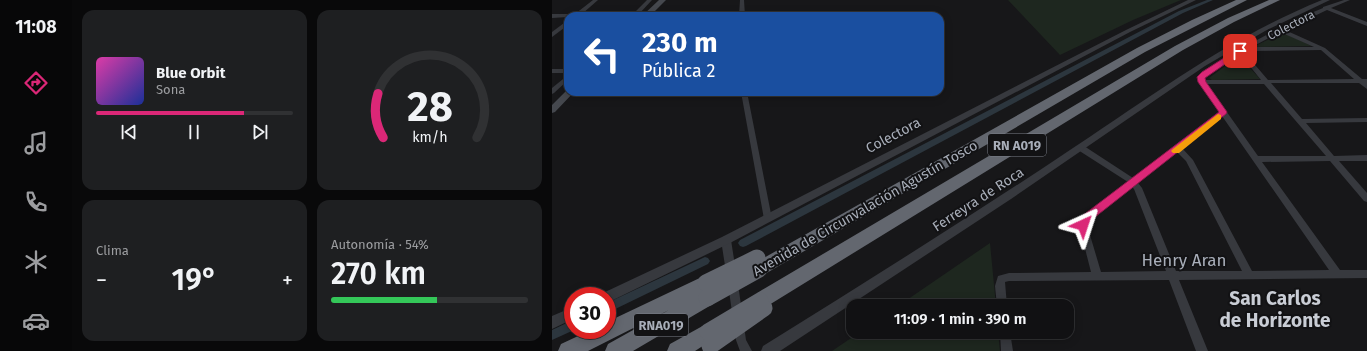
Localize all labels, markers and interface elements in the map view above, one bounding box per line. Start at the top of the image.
street label: Colectora [1265,7,1317,43]
text: 11:08 [15,16,57,38]
text: 230 m [642,26,718,59]
icon: left [576,28,628,80]
pin [1223,34,1257,68]
icon: arrive [1229,40,1251,62]
text: Pública 2 [642,60,715,82]
text: Blue Orbit [156,64,225,82]
icon: directions [22,69,50,97]
text: Sona [156,82,185,97]
text: 28 [407,82,452,132]
street label: Colectora [863,114,924,157]
icon: previous [118,121,140,143]
icon: pause [183,121,205,143]
icon: next [249,121,271,143]
text: km/h [412,128,447,145]
icon: music [22,129,50,157]
road number: RN A019 [988,134,1046,156]
street label: Avenida de Circunvalación Agustín Tosco [750,137,981,280]
street label: Ferreyra de Roca [929,164,1027,235]
icon: phone [22,188,50,216]
position arrow [1062,204,1104,246]
text: Autonomía · 54% [331,237,429,252]
text: Clima [96,243,129,258]
icon: climate [22,248,50,276]
street label: Henry Aran [1141,250,1227,271]
text: 270 km [331,256,426,292]
text: 19° [172,262,217,298]
text: − [96,267,107,294]
text: + [282,267,293,294]
speed limit sign: 30 [564,287,616,339]
district label: San Carlos de Horizonte [1219,287,1331,332]
icon: car [22,307,50,335]
text: 11:09 · 1 min · 390 m [894,310,1026,328]
road number: RNA019 [634,314,688,336]

